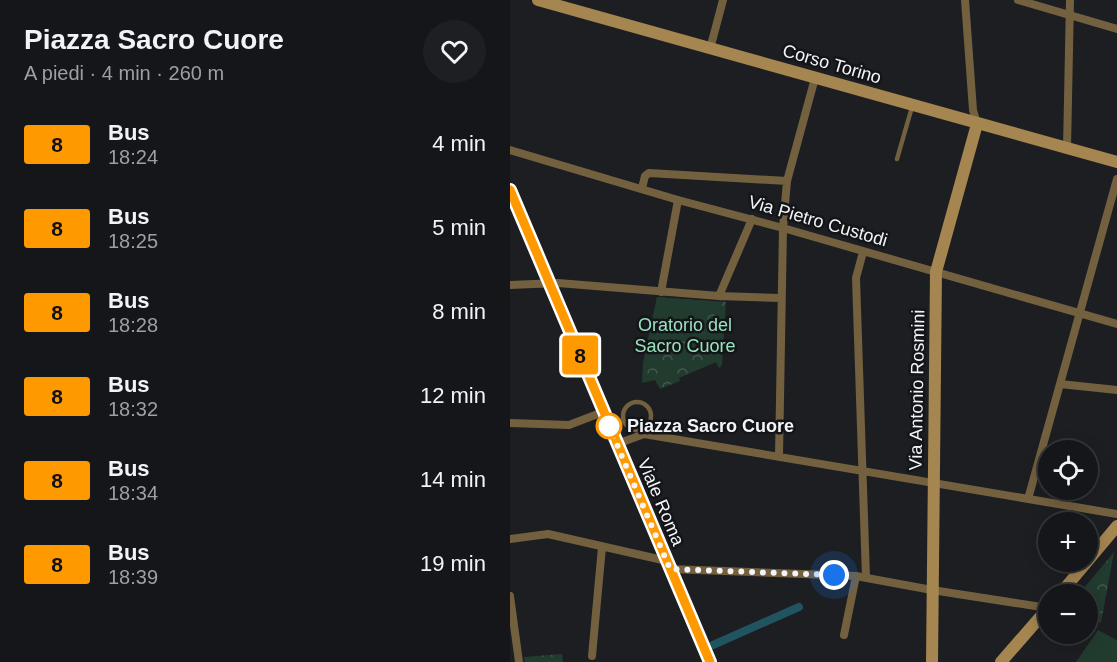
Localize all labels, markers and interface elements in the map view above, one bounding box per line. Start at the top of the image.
button: heart [423,20,486,83]
text: Piazza Sacro Cuore [24,24,284,55]
street label: Corso Torino [780,40,884,88]
text: A piedi · 4 min · 260 m [24,62,224,84]
text: Bus [108,120,150,145]
text: 4 min [432,131,486,156]
text: 8 [51,133,63,156]
text: 18:24 [108,146,158,168]
street label: Via Pietro Custodi [746,192,890,250]
text: Bus [108,204,150,229]
text: 5 min [432,215,486,240]
text: 8 [51,217,63,240]
text: 18:25 [108,230,158,252]
text: Bus [108,288,150,313]
text: 8 min [432,299,486,324]
text: 8 [51,301,63,324]
street label: Via Antonio Rosmini [906,309,928,471]
text: 18:28 [108,314,158,336]
park label: Oratorio del Sacro Cuore [634,315,736,356]
line badge: 8 [560,336,600,374]
text: 8 [574,344,586,367]
text: Bus [108,372,150,397]
text: 12 min [420,383,486,408]
text: 8 [51,385,63,408]
text: 18:32 [108,398,158,420]
marker: Piazza Sacro Cuore [596,413,622,439]
place label: Piazza Sacro Cuore [627,416,794,436]
map controls [1038,440,1098,644]
button: locate [1038,440,1098,500]
street label: Viale Roma [634,455,689,549]
text: Bus [108,456,150,481]
text: 14 min [420,467,486,492]
text: 8 [51,469,63,492]
text: 18:34 [108,482,158,504]
button: + [1038,512,1098,572]
text: Bus [108,540,150,565]
text: 19 min [420,551,486,576]
text: 8 [51,553,63,576]
your location [819,560,849,590]
text: 18:39 [108,566,158,588]
button: − [1038,584,1098,644]

